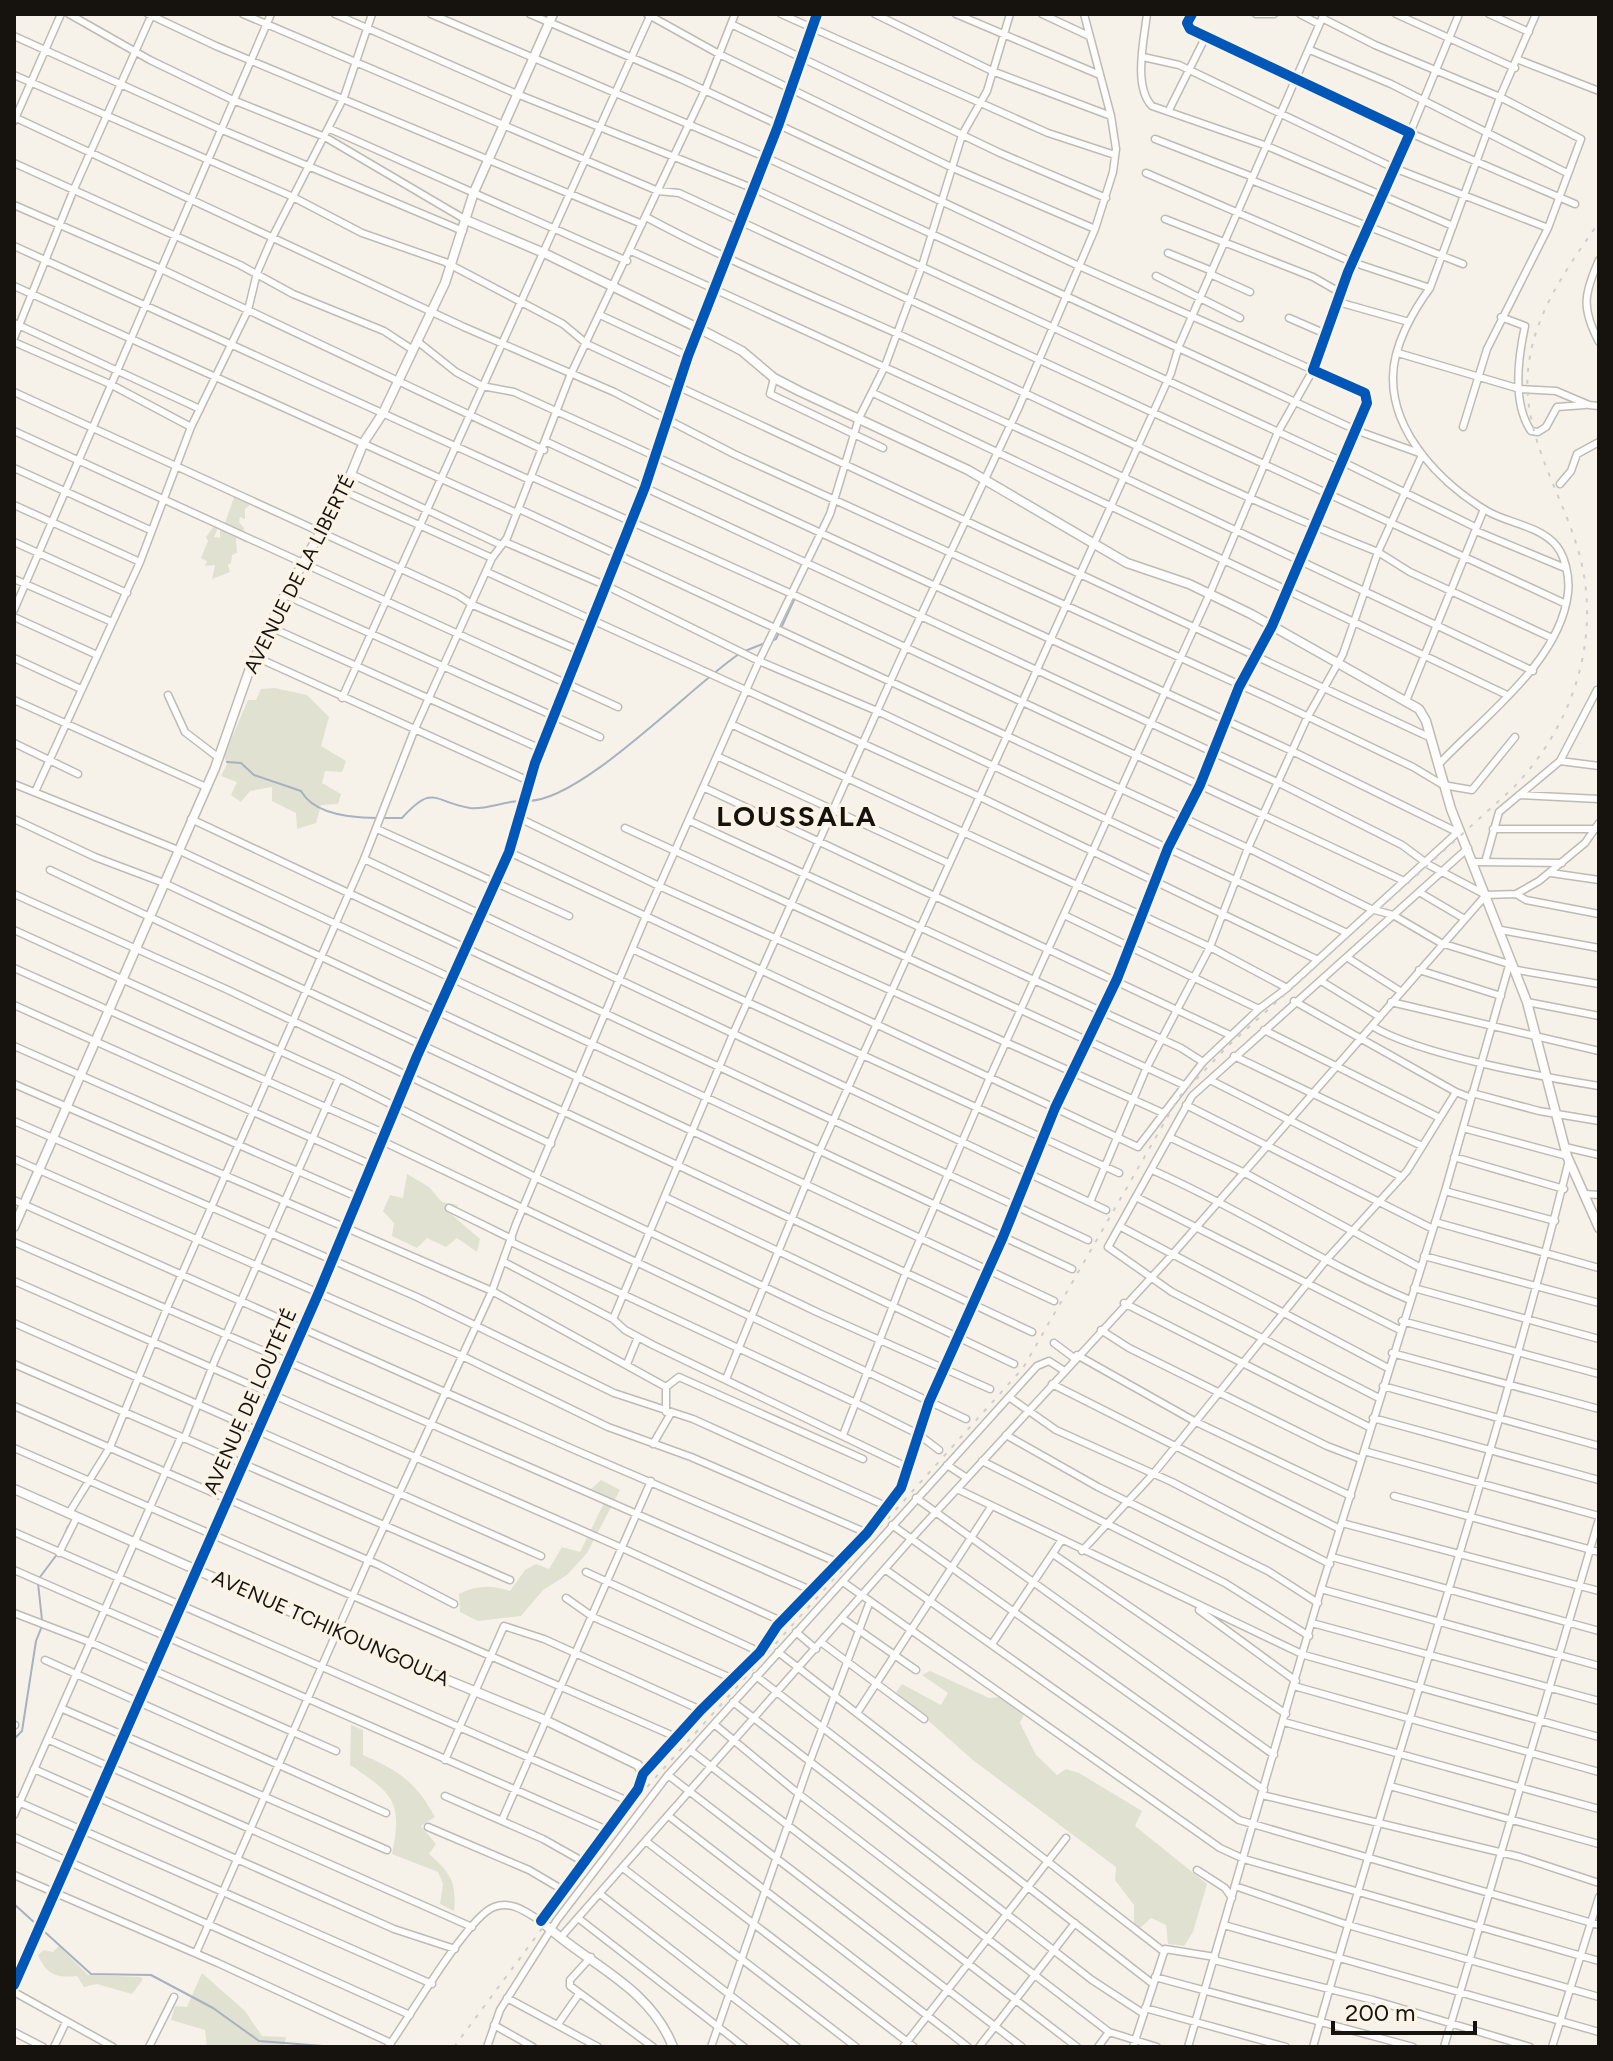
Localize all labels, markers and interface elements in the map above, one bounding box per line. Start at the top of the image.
street label: AVENUE DE LA LIBERTÉ [239,471,359,677]
district label: LOUSSALA [716,799,878,833]
street label: AVENUE DE LOUTÉTÉ [198,1304,302,1498]
street label: AVENUE TCHIKOUNGOULA [209,1565,454,1691]
scale bar [1333,1985,1475,2035]
text: 200 m [1345,1998,1416,2027]

